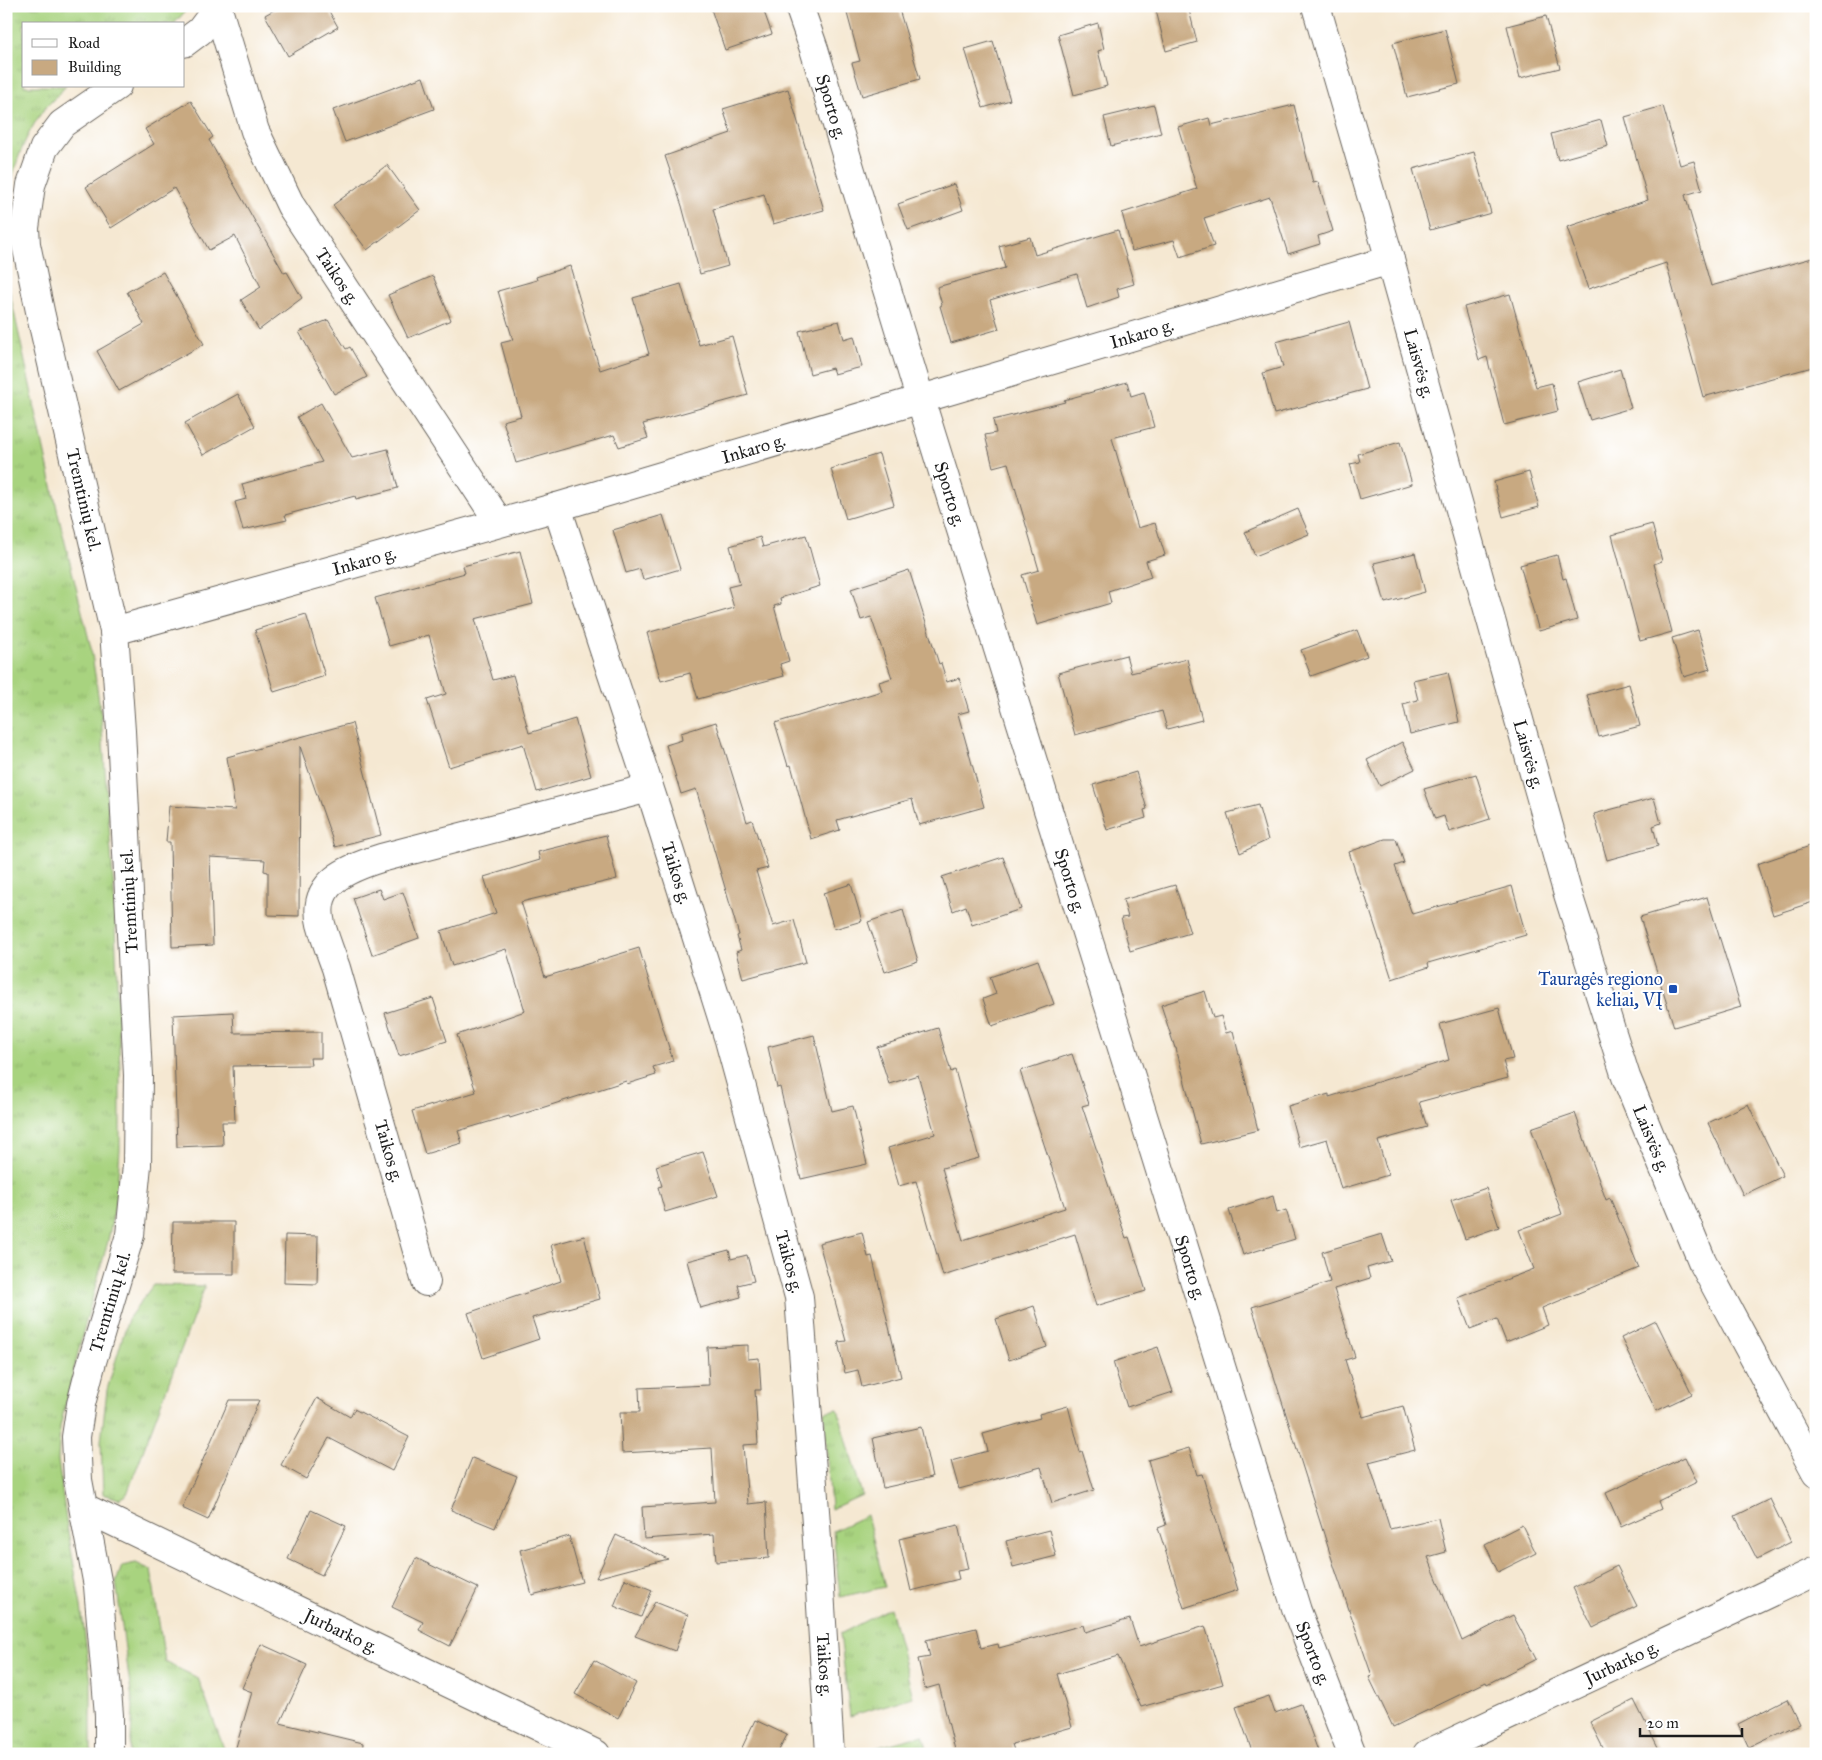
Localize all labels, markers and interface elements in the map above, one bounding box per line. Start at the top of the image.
legend [22,22,185,88]
text: Road [68,34,100,52]
text: Building [68,58,122,76]
street label: Sporto g. [811,72,852,142]
street label: Taikos g. [311,244,364,309]
street label: Inkaro g. [1107,314,1176,353]
street label: Laisvės g. [1399,326,1439,401]
street label: Inkaro g. [719,429,788,469]
street label: Tremtinių kel. [62,447,106,553]
street label: Sporto g. [929,459,970,529]
street label: Inkaro g. [330,542,399,580]
street label: Laisvės g. [1508,717,1549,792]
street label: Taikos g. [656,839,697,907]
street label: Sporto g. [1050,846,1091,916]
street label: Tremtinių kel. [115,848,143,954]
place label: Tauragės regiono keliai, VĮ [1538,968,1663,1011]
marker: Tauragės regiono keliai, VĮ [1667,983,1679,995]
street label: Laisvės g. [1628,1102,1675,1176]
street label: Taikos g. [369,1117,408,1185]
street label: Taikos g. [770,1228,808,1296]
street label: Sporto g. [1170,1232,1211,1303]
street label: Tremtinių kel. [84,1248,136,1355]
street label: Jurbarko g. [298,1603,382,1658]
street label: Sporto g. [1291,1618,1336,1689]
street label: Taikos g. [812,1632,837,1697]
street label: Jurbarko g. [1579,1636,1662,1691]
scale bar [1640,1705,1742,1737]
text: 20 m [1647,1714,1679,1732]

